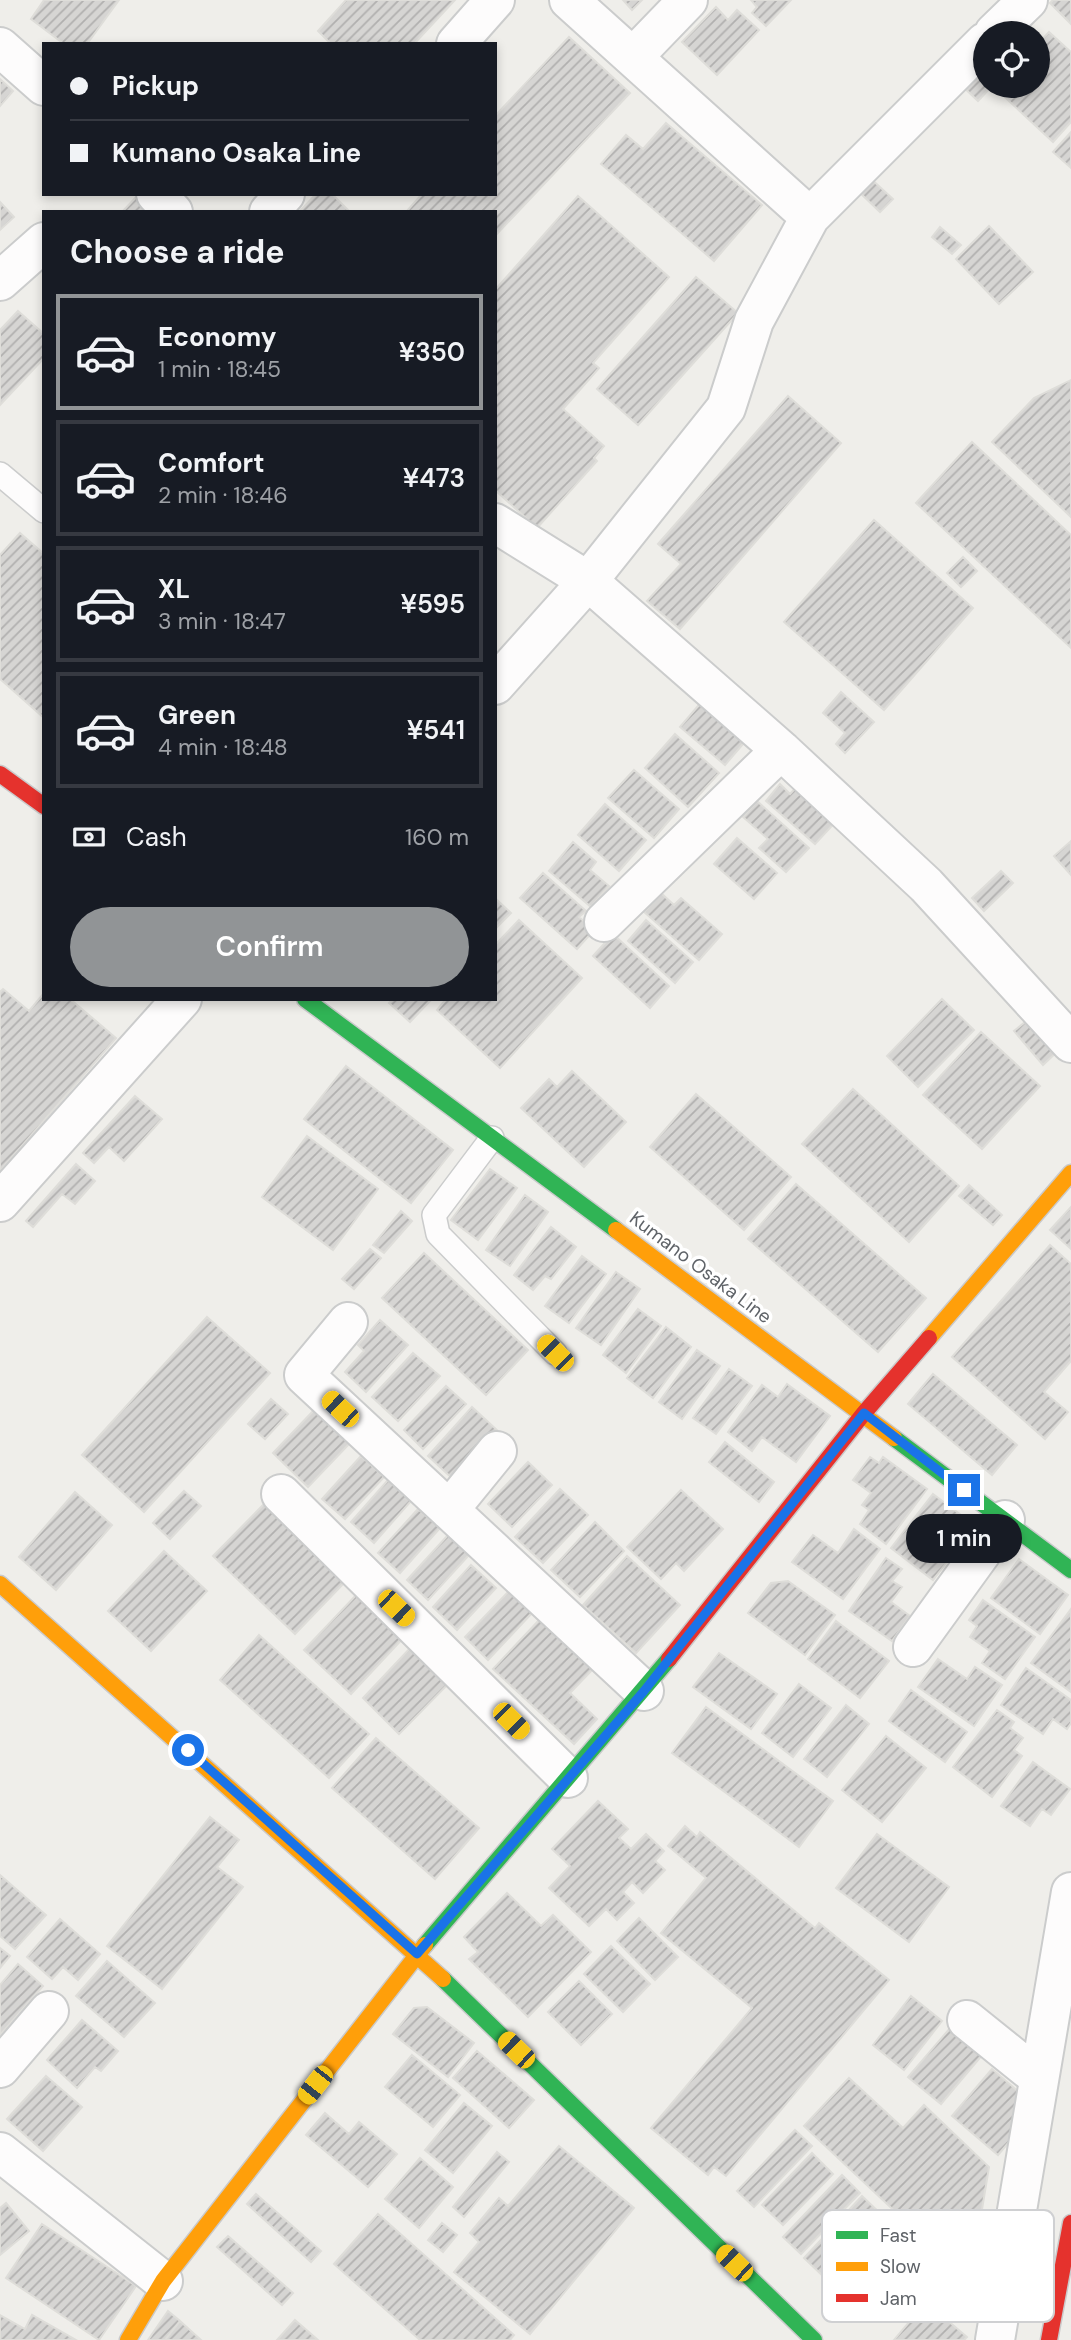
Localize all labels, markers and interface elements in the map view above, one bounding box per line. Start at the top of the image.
map controls [973,21,1050,98]
button: locate [973,21,1050,98]
text: Pickup [112,69,199,103]
text: Kumano Osaka Line [112,136,361,170]
text: Choose a ride [70,231,285,273]
text: Economy [158,320,276,354]
icon: car [74,321,137,384]
text: ¥350 [399,335,465,369]
text: 1 min · 18:45 [158,354,281,384]
text: Comfort [158,446,264,480]
icon: car [74,447,137,510]
text: ¥473 [403,461,465,495]
text: 2 min · 18:46 [158,480,288,510]
text: XL [158,572,190,606]
icon: car [74,573,137,636]
text: ¥595 [401,587,465,621]
text: 3 min · 18:47 [158,606,286,636]
text: Green [158,698,236,732]
icon: car [74,699,137,762]
text: ¥541 [407,713,465,747]
text: 4 min · 18:48 [158,732,288,762]
icon: cash [70,818,108,856]
text: Cash [126,820,187,854]
text: 160 m [405,822,469,852]
button: Confirm [70,907,469,987]
street label: Kumano Osaka Line [625,1206,777,1329]
car [533,1331,578,1375]
car [318,1387,363,1431]
route end [948,1474,980,1506]
callout: 1 min [906,1514,1022,1564]
text: 1 min [937,1523,991,1553]
car [374,1586,419,1630]
car [489,1699,534,1743]
route start [172,1734,204,1766]
car [494,2028,539,2072]
car [294,2062,337,2108]
legend [822,2210,1054,2322]
text: Fast [880,2223,916,2248]
car [712,2241,757,2285]
text: Slow [880,2254,921,2279]
text: Jam [880,2286,917,2311]

